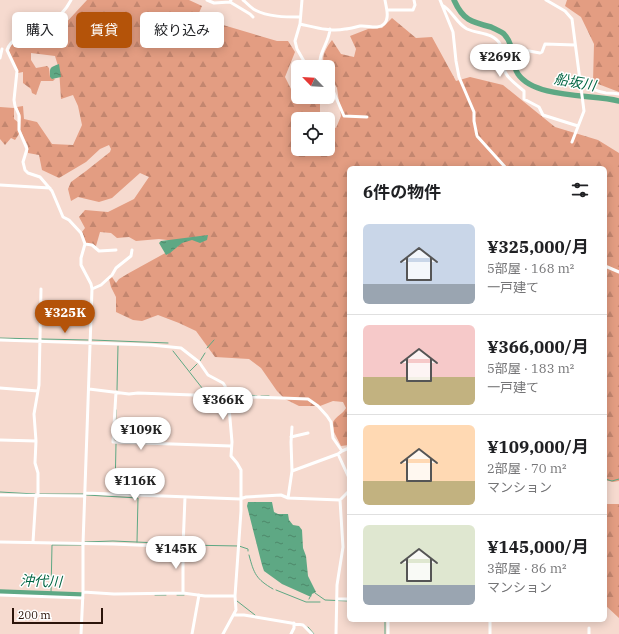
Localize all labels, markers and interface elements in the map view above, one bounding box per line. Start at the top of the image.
chip: 購入 [12,12,68,48]
chip: 賃貸 [76,12,132,48]
chip: 絞り込み [140,12,224,48]
pin: ¥269K [472,44,528,78]
text: ¥269K [479,48,521,65]
north arrow [291,60,335,104]
map controls [291,60,335,156]
water label: 船坂川 [553,69,599,95]
button: locate [291,112,335,156]
icon: filters [569,179,591,201]
text: 6件の物件 [363,181,441,203]
text: ¥325,000/月 [487,236,589,258]
icon: home [395,240,443,288]
text: 5部屋 · 168 m² [487,260,574,277]
text: 一戸建て [487,279,539,296]
pin: ¥325K [37,300,93,334]
text: ¥325K [44,304,86,321]
text: ¥366,000/月 [487,336,589,358]
icon: home [395,341,443,389]
text: 5部屋 · 183 m² [487,360,574,377]
text: 一戸建て [487,379,539,396]
pin: ¥366K [195,387,251,421]
text: ¥366K [202,391,244,408]
pin: ¥109K [113,417,169,451]
text: ¥109K [120,421,162,438]
text: ¥109,000/月 [487,436,589,458]
icon: home [395,441,443,489]
text: 2部屋 · 70 m² [487,460,567,477]
pin: ¥116K [107,468,163,502]
text: ¥116K [114,472,156,489]
text: マンション [487,479,552,496]
pin: ¥145K [148,536,204,570]
text: ¥145,000/月 [487,536,589,558]
text: ¥145K [155,540,197,557]
icon: home [395,541,443,589]
text: 3部屋 · 86 m² [487,560,567,577]
water label: 沖代川 [20,571,64,591]
text: マンション [487,579,552,596]
scale bar [12,606,103,625]
text: 200 m [18,608,51,622]

